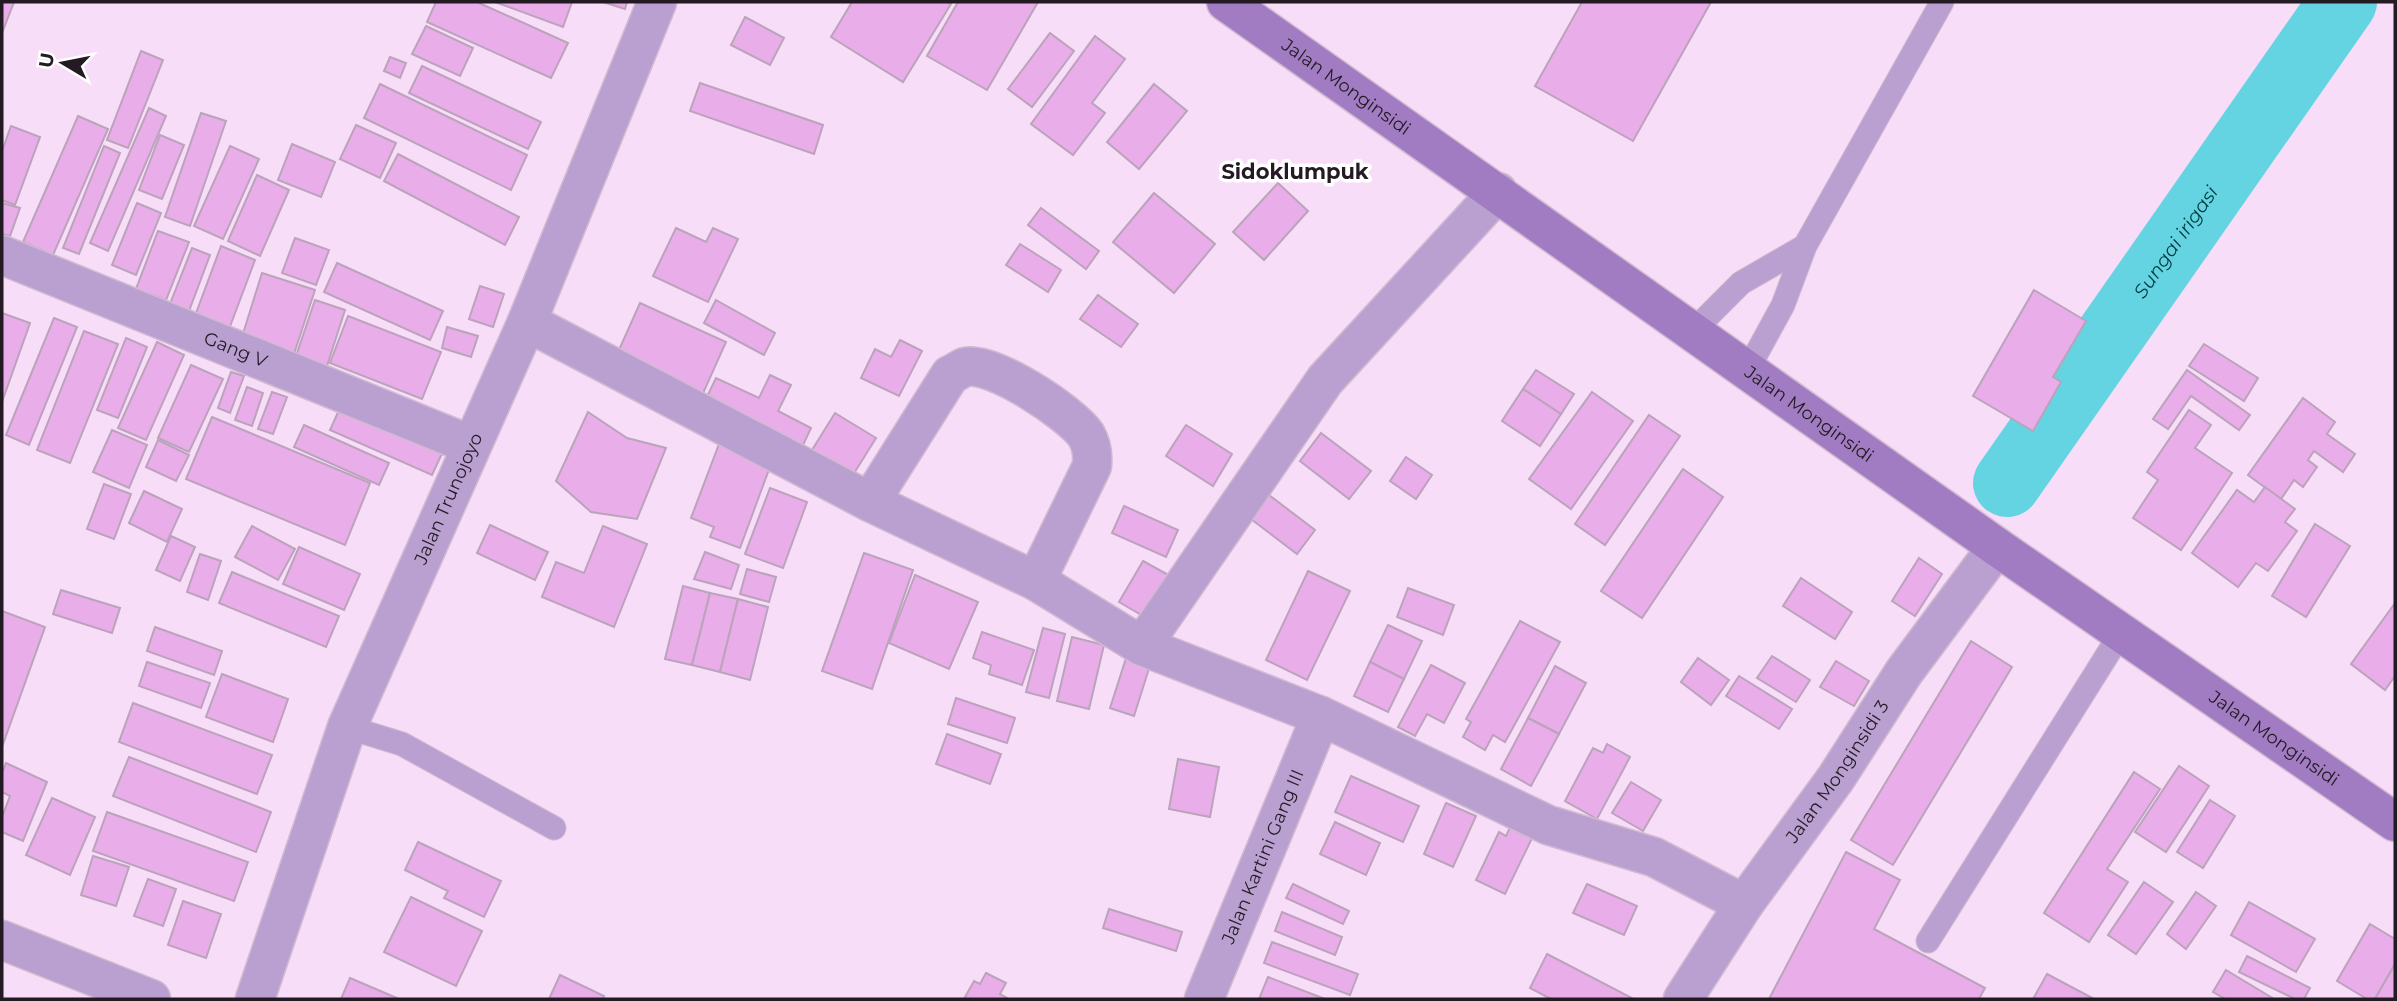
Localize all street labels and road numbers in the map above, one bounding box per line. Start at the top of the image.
street label: Jalan Monginsidi [1277,33,1415,140]
street label: Gang V [201,327,271,372]
street label: Jalan Monginsidi [1740,360,1878,467]
street label: Jalan Trunojoyo [409,429,487,569]
street label: Jalan Monginsidi [2204,685,2343,791]
street label: Jalan Monginsidi 3 [1781,696,1894,848]
street label: Jalan Kartini Gang III [1217,766,1309,948]

